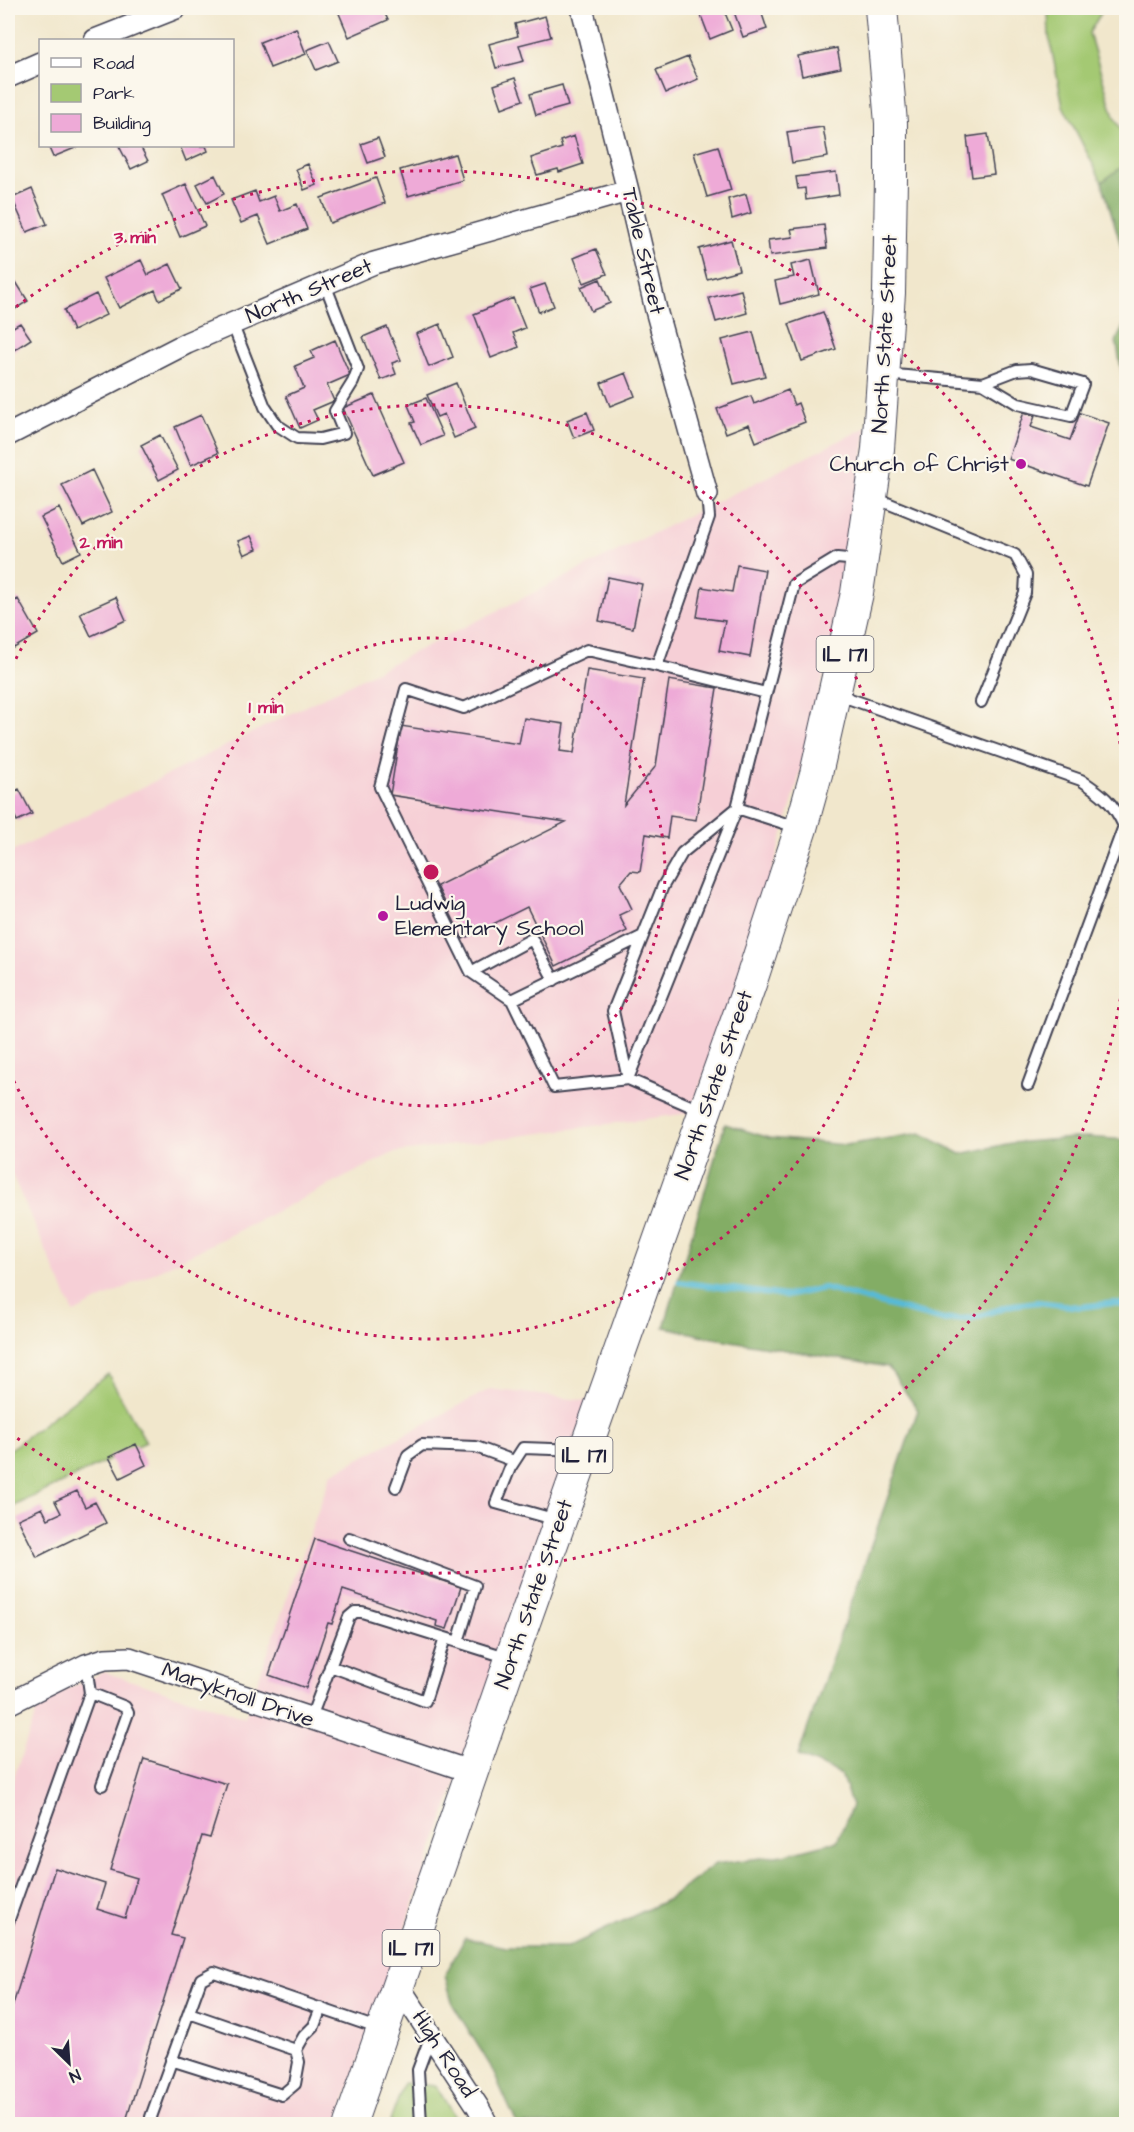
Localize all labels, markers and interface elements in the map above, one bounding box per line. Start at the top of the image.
legend [39,39,234,147]
text: Road [93,51,134,76]
text: Park [93,81,135,106]
text: Building [93,111,151,137]
street label: Table Street [613,185,673,318]
text: 3 min [113,225,156,250]
street label: North State Street [864,234,906,434]
street label: North Street [241,250,377,332]
place label: Church of Christ [829,449,1009,480]
marker: Church of Christ [1014,457,1028,471]
text: 2 min [78,530,123,555]
road number: IL 171 [816,636,874,672]
text: 1 min [248,695,284,720]
centre of rings [421,862,441,882]
place label: Ludwig Elementary School [395,888,584,945]
marker: Ludwig Elementary School [376,909,390,923]
street label: North State Street [667,986,761,1184]
road number: IL 171 [556,1437,612,1473]
street label: North State Street [487,1495,581,1693]
street label: Maryknoll Drive [157,1654,318,1737]
road number: IL 171 [382,1930,440,1966]
street label: High Road [403,2004,484,2104]
north arrow [39,2033,99,2093]
text: N [66,2064,84,2088]

